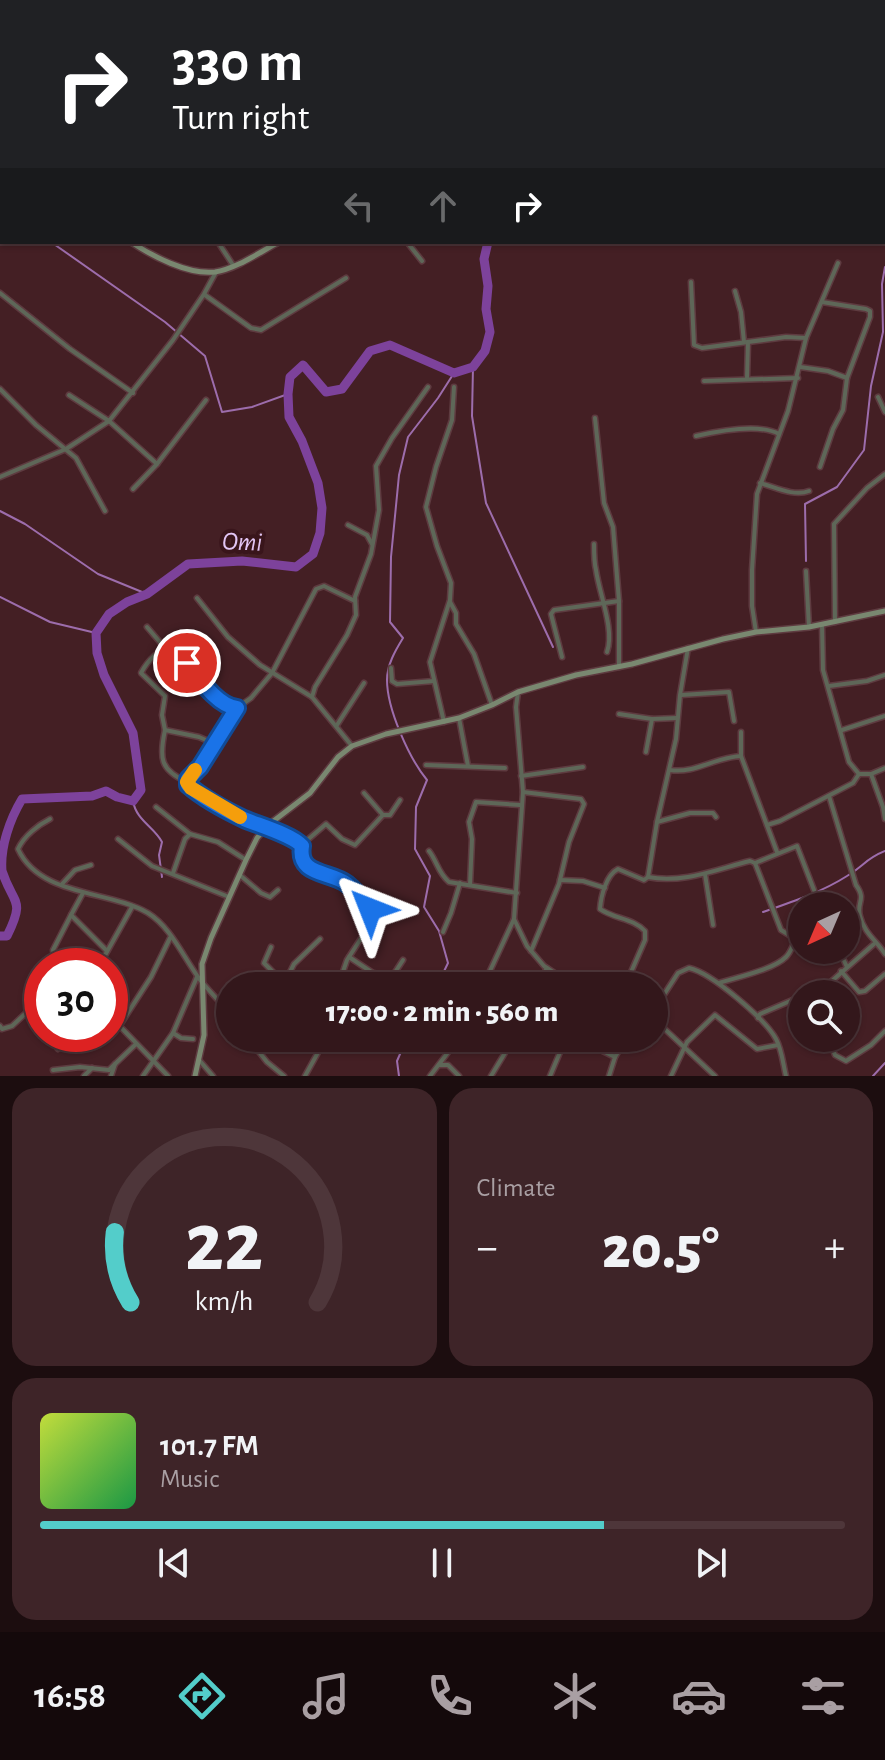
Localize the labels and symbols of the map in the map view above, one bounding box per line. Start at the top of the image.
water label: Omi [221,528,263,556]
pin [153,629,221,697]
position arrow [328,867,412,951]
north arrow [788,892,860,964]
speed limit sign: 30 [24,948,128,1052]

